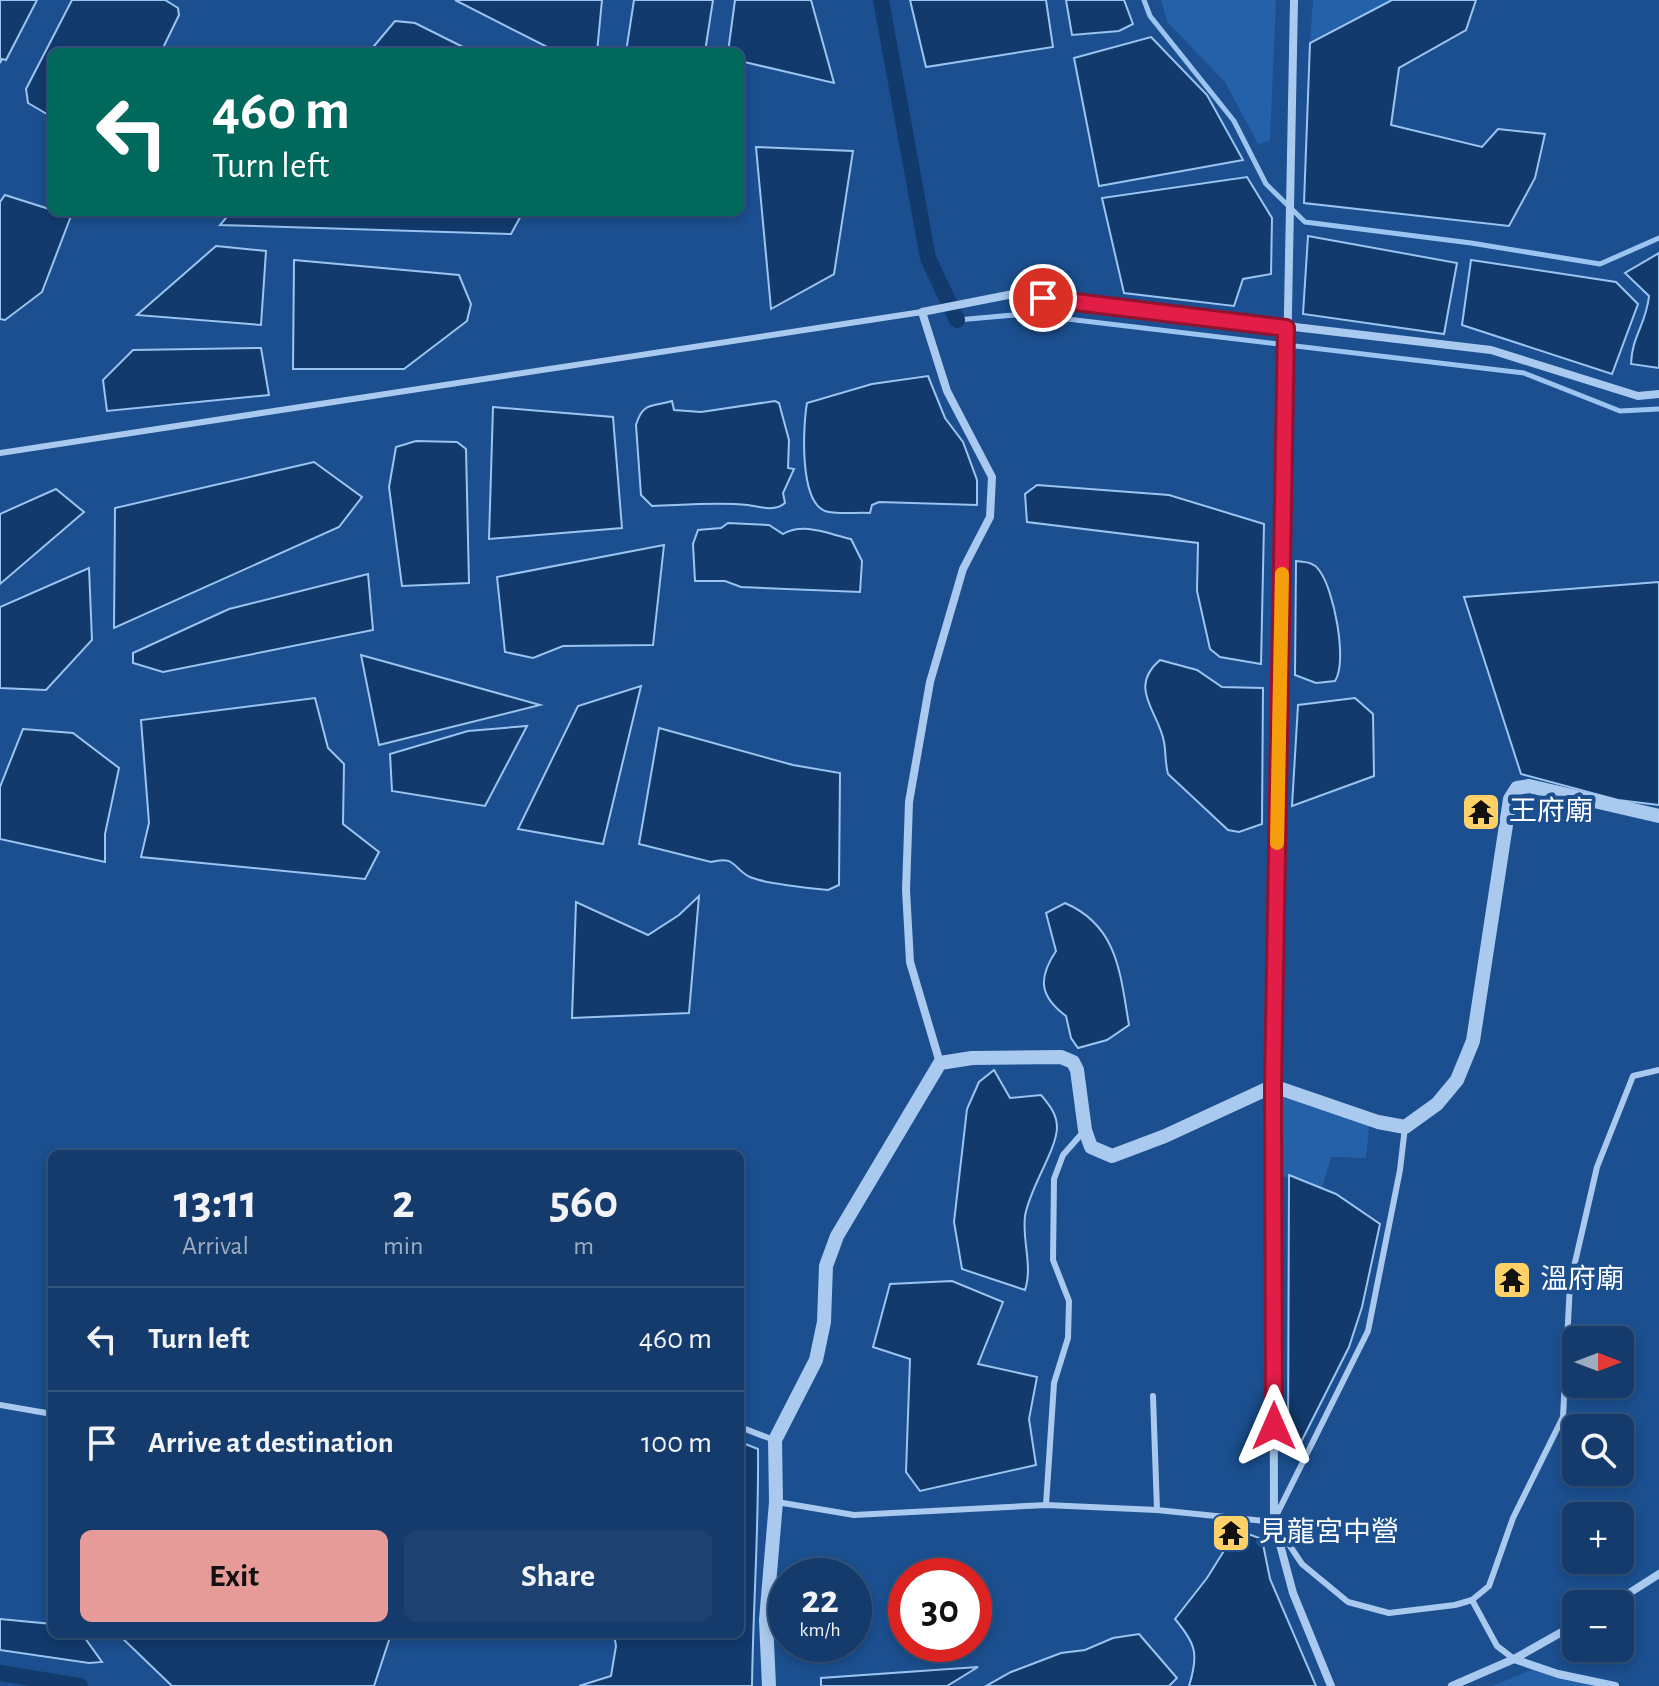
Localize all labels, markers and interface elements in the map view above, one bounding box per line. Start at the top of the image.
icon: left [80,80,184,184]
text: 460 m [212,83,350,139]
text: Turn left [212,148,329,184]
pin [1009,264,1077,332]
icon: arrive [1021,276,1065,320]
temple icon: 王府廟 [1460,791,1502,833]
place label: 王府廟 [1509,796,1593,826]
text: 13:11 [174,1179,257,1227]
text: 2 [392,1179,415,1227]
text: 560 [549,1179,618,1227]
text: Arrival [182,1233,249,1259]
text: min [383,1233,424,1259]
text: m [573,1233,594,1259]
temple icon: 溫府廟 [1491,1259,1533,1301]
place label: 溫府廟 [1540,1264,1624,1294]
icon: left [80,1317,124,1361]
text: Turn left [148,1324,249,1354]
text: 460 m [639,1324,712,1354]
north arrow [1562,1326,1634,1398]
map controls [1562,1326,1634,1662]
position arrow [1232,1384,1316,1468]
button: search [1562,1414,1634,1486]
icon: arrive [80,1421,124,1465]
text: Arrive at destination [148,1428,394,1458]
text: 100 m [641,1428,712,1458]
button: + [1562,1502,1634,1574]
temple icon: 見龍宮中營 [1210,1512,1252,1554]
place label: 見龍宮中營 [1259,1517,1399,1547]
button: Exit [80,1530,388,1622]
button: Share [404,1530,712,1622]
speed limit sign: 30 [888,1558,992,1662]
text: 22 [801,1580,839,1620]
button: − [1562,1590,1634,1662]
text: km/h [799,1620,841,1640]

